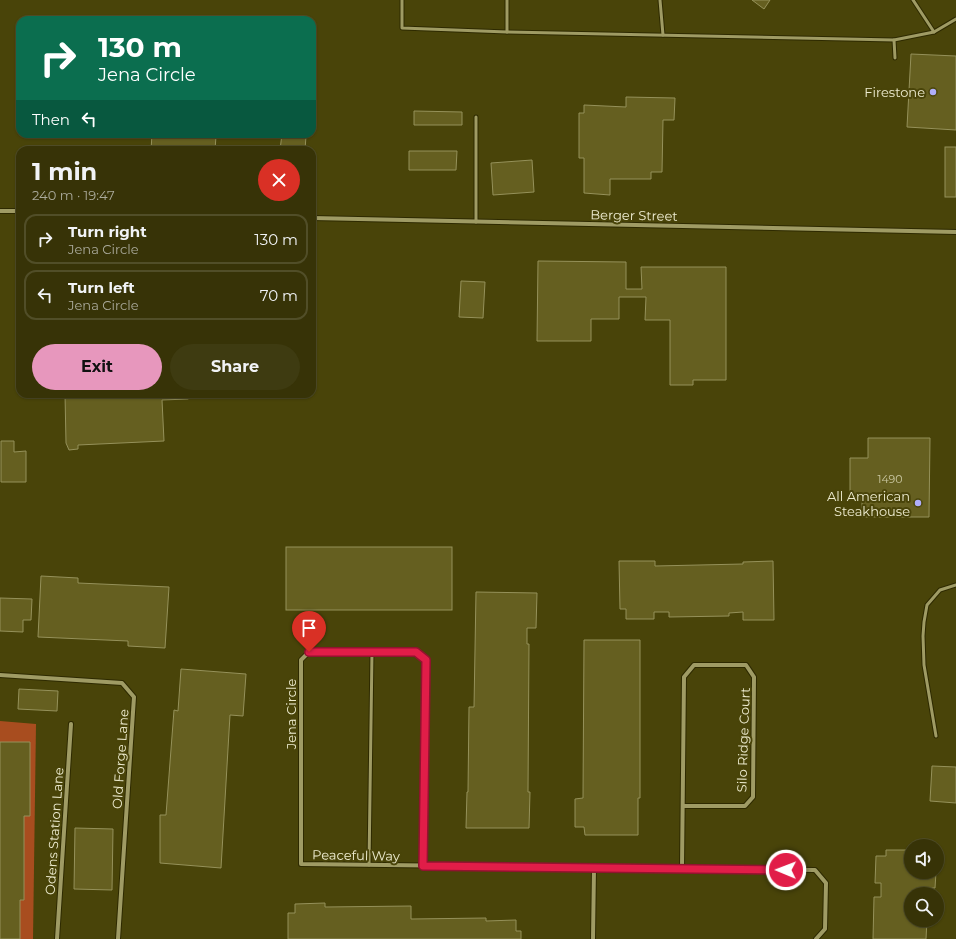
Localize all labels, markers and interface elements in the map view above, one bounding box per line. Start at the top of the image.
text: 130 m [98,30,182,64]
icon: right [32,32,84,84]
text: Jena Circle [98,64,196,86]
place label: Firestone [864,84,925,100]
marker: Firestone [928,87,938,97]
icon: left [78,108,100,130]
text: Then [32,110,70,129]
text: 1 min [32,157,97,186]
button: close [258,159,300,201]
text: 240 m · 19:47 [32,187,115,203]
street label: Berger Street [590,206,678,224]
text: Turn right [68,222,147,241]
icon: right [34,228,56,250]
text: 130 m [254,230,298,249]
text: Jena Circle [68,241,139,257]
text: Turn left [68,278,135,297]
icon: left [34,284,56,306]
text: 70 m [260,286,298,305]
text: Jena Circle [68,297,139,313]
button: Exit [32,344,162,390]
button: Share [170,344,300,390]
house number: 1490 [877,472,903,486]
place label: All American Steakhouse [827,488,910,519]
marker: All American Steakhouse [913,498,923,508]
pin [292,611,326,652]
icon: arrive [298,617,320,639]
street label: Jena Circle [283,679,299,750]
street label: Silo Ridge Court [733,687,753,793]
street label: Old Forge Lane [109,708,131,809]
street label: Odens Station Lane [42,767,66,895]
map controls [904,839,944,927]
button: sound [904,839,944,879]
street label: Peaceful Way [312,846,401,864]
position arrow [765,849,807,891]
button: search [904,887,944,927]

